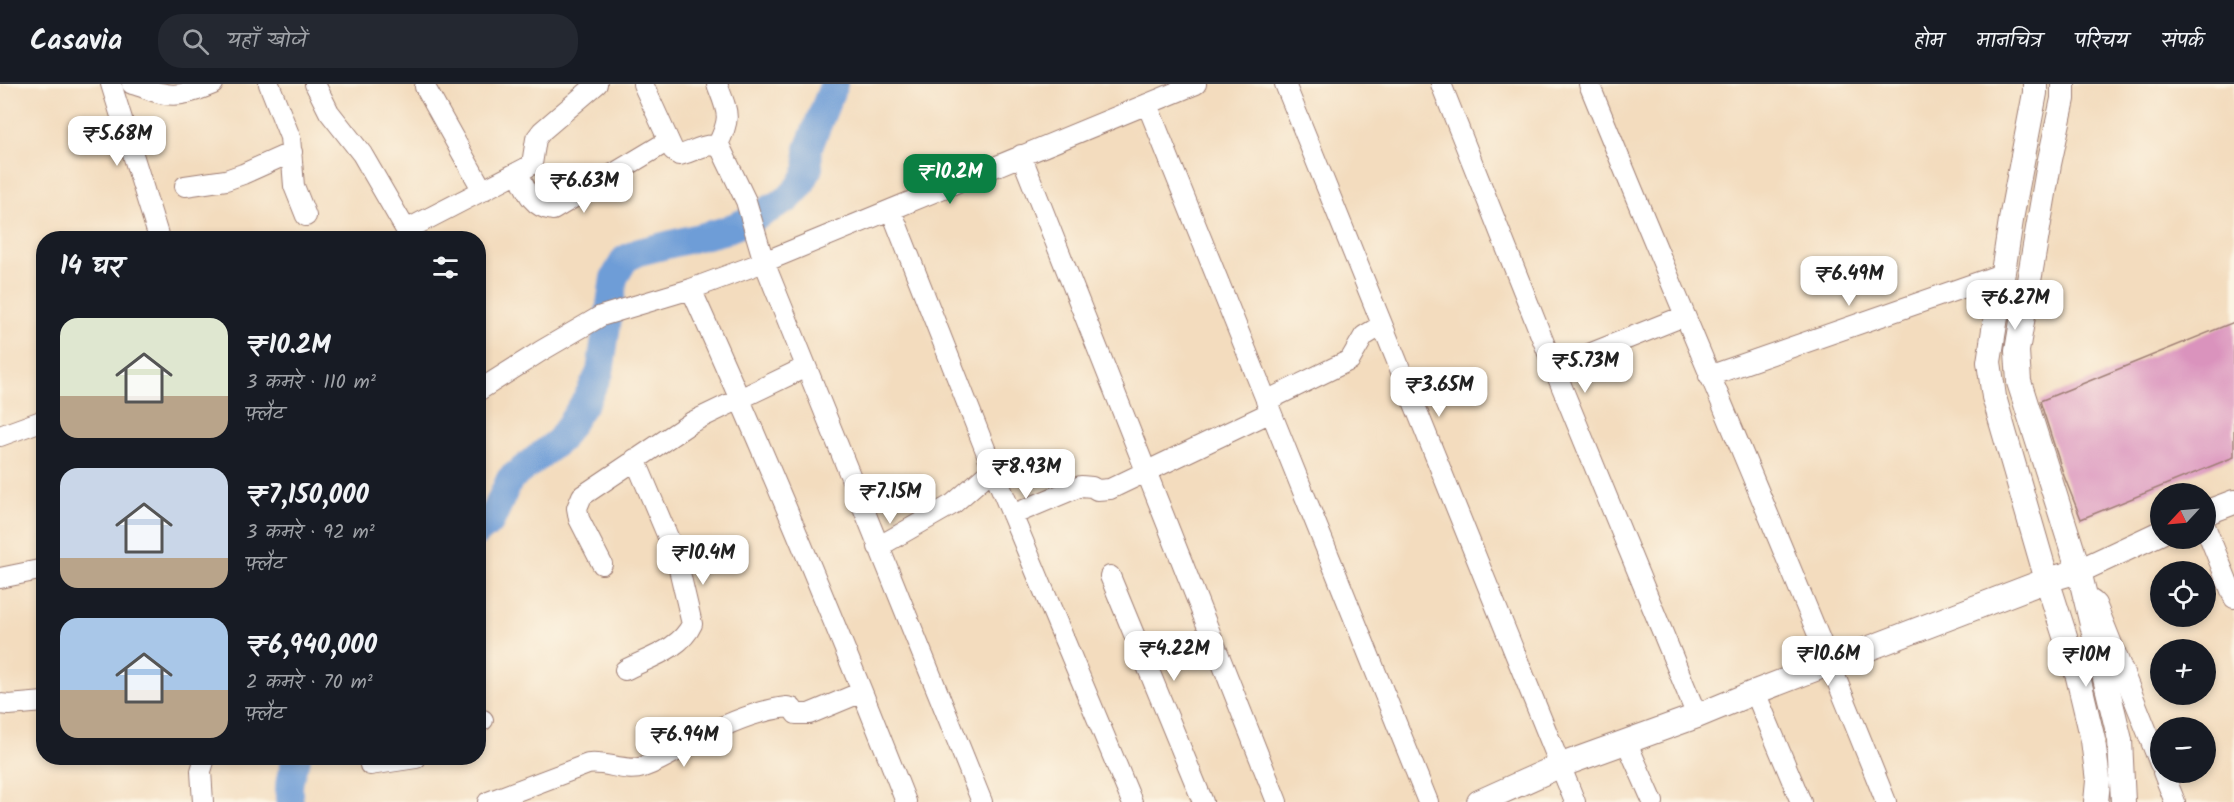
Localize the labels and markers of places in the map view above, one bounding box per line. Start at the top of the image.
pin: ₹5.68M [68,116,166,167]
pin: ₹10.2M [901,154,999,205]
pin: ₹6.63M [535,163,633,214]
pin: ₹6.49M [1800,256,1898,307]
pin: ₹6.27M [1966,280,2064,331]
pin: ₹5.73M [1536,343,1634,394]
pin: ₹3.65M [1390,367,1488,418]
pin: ₹8.93M [977,449,1075,500]
pin: ₹7.15M [841,474,939,525]
pin: ₹10.4M [654,535,752,586]
pin: ₹4.22M [1125,631,1223,682]
pin: ₹10.6M [1779,636,1877,687]
pin: ₹10M [2050,637,2122,688]
pin: ₹6.94M [635,717,733,768]

